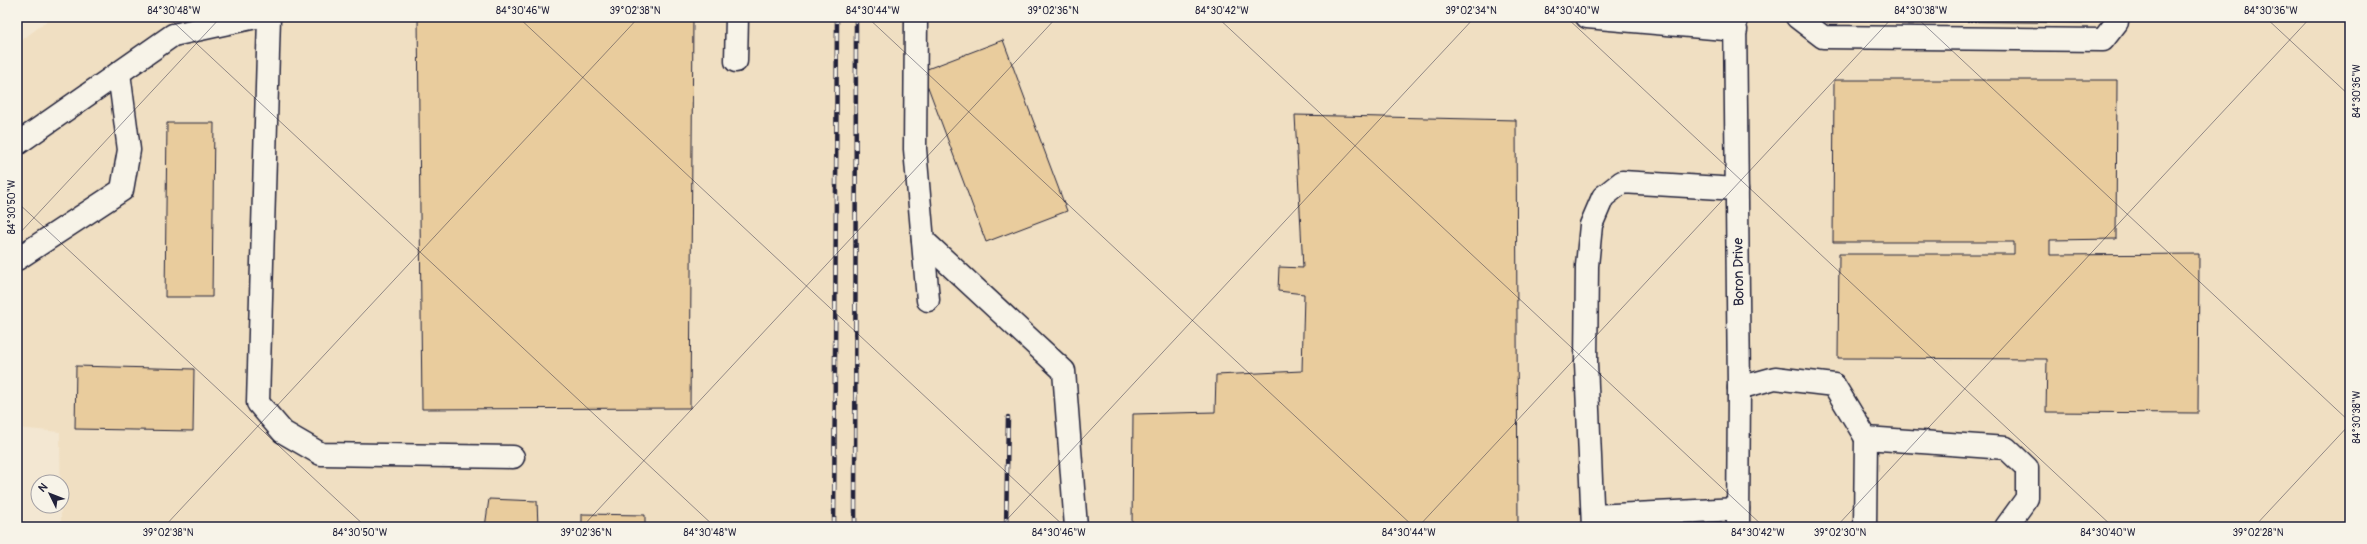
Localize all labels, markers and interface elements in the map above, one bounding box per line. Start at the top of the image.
text: 84°30'48"W [147,5,201,17]
text: 84°30'46"W [496,5,550,17]
text: 39°02'38"N [610,5,661,17]
text: 84°30'44"W [846,5,900,17]
text: 39°02'36"N [1027,5,1079,17]
text: 84°30'42"W [1195,5,1249,17]
text: 39°02'34"N [1445,5,1497,17]
text: 84°30'40"W [1545,5,1600,17]
text: 84°30'38"W [1895,5,1948,17]
text: 84°30'36"W [2244,5,2298,17]
text: 84°30'36"W [2351,64,2363,118]
text: 84°30'50"W [6,179,18,234]
street label: Boron Drive [1729,238,1748,306]
text: 84°30'38"W [2351,390,2363,443]
north arrow [30,474,70,514]
text: N [36,480,51,495]
text: 39°02'38"N [143,527,194,539]
text: 84°30'50"W [333,527,388,539]
text: 39°02'36"N [560,527,612,539]
text: 84°30'48"W [683,527,737,539]
text: 84°30'46"W [1032,527,1086,539]
text: 84°30'44"W [1382,527,1436,539]
text: 84°30'42"W [1731,527,1785,539]
text: 39°02'30"N [1814,527,1867,539]
text: 84°30'40"W [2081,527,2136,539]
text: 39°02'28"N [2233,527,2284,539]

